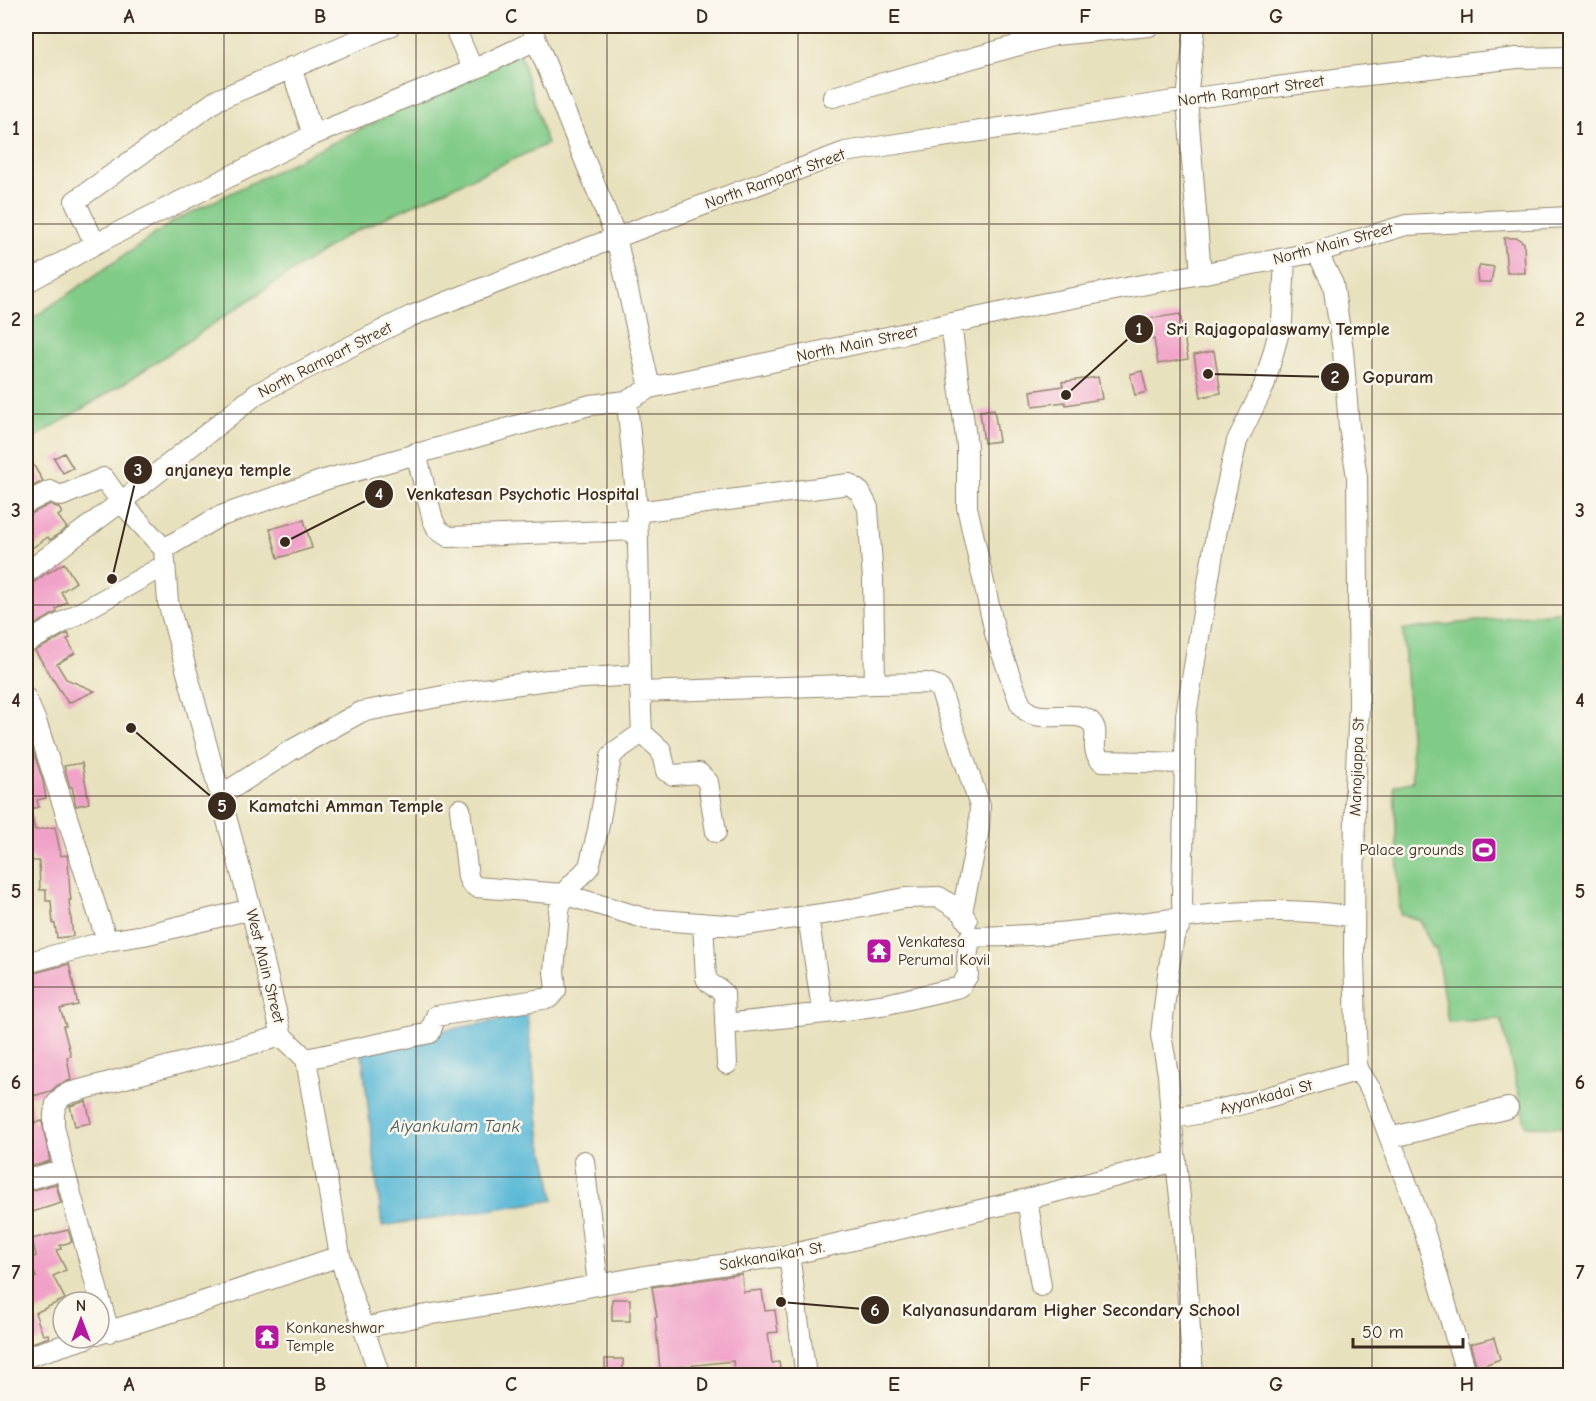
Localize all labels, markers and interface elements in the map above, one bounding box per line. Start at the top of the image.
text: A [123,5,135,28]
text: B [314,5,326,28]
text: C [505,5,517,28]
text: D [696,5,708,28]
text: E [888,5,900,28]
text: F [1079,5,1091,28]
text: G [1269,5,1283,28]
text: H [1460,5,1474,28]
street label: North Rampart Street [1177,72,1326,110]
text: 1 [12,117,20,140]
text: 1 [1576,117,1584,140]
street label: North Rampart Street [702,145,848,213]
street label: North Main Street [1271,219,1395,269]
text: 2 [11,308,21,331]
text: 2 [1575,308,1585,331]
callout: Sri Rajagopalaswamy Temple [1124,311,1401,347]
street label: North Rampart Street [255,318,395,402]
text: 1 [1135,319,1143,340]
text: Sri Rajagopalaswamy Temple [1167,319,1390,340]
street label: North Main Street [795,322,920,366]
callout: Gopuram [1320,359,1445,395]
text: 2 [1331,367,1340,388]
text: Gopuram [1363,367,1433,388]
callout: anjaneya temple [123,452,303,488]
text: 3 [134,460,142,481]
text: anjaneya temple [165,460,291,481]
callout: Venkatesan Psychotic Hospital [364,476,651,512]
text: 4 [375,484,383,505]
text: Venkatesan Psychotic Hospital [407,484,639,505]
text: 3 [11,499,21,522]
text: 3 [1575,499,1585,522]
text: 4 [11,689,21,712]
text: 4 [1575,689,1585,712]
street label: Manojiappa St [1346,717,1368,817]
callout: Kamatchi Amman Temple [207,788,455,824]
text: 5 [217,796,227,817]
text: Kamatchi Amman Temple [249,796,443,817]
sports icon: Palace grounds [1469,835,1499,865]
place label: Palace grounds [1359,841,1464,859]
text: 5 [11,880,21,903]
text: 5 [1575,880,1585,903]
street label: West Main Street [242,907,288,1025]
place label: Venkatesa Perumal Kovil [898,933,990,969]
temple icon: Venkatesa Perumal Kovil [864,936,894,966]
text: 6 [11,1071,21,1094]
text: 6 [1575,1071,1585,1094]
street label: Ayyankadai St [1218,1076,1315,1118]
water label: Aiyankulam Tank [389,1116,520,1137]
street label: Sakkanaikan St. [718,1238,826,1274]
text: 7 [12,1261,21,1284]
text: 7 [1576,1261,1585,1284]
north arrow [51,1290,111,1350]
callout: Kalyanasundaram Higher Secondary School [860,1292,1252,1328]
text: N [76,1297,86,1315]
text: 6 [870,1300,880,1321]
text: Kalyanasundaram Higher Secondary School [902,1300,1240,1321]
scale bar [1353,1311,1462,1349]
place label: Konkaneshwar Temple [286,1319,385,1355]
temple icon: Konkaneshwar Temple [252,1322,282,1352]
text: 50 m [1362,1322,1404,1343]
text: A [123,1373,135,1396]
text: B [314,1373,326,1396]
text: C [505,1373,517,1396]
text: D [696,1373,708,1396]
text: E [888,1373,900,1396]
text: F [1079,1373,1091,1396]
text: G [1269,1373,1283,1396]
text: H [1460,1373,1474,1396]

